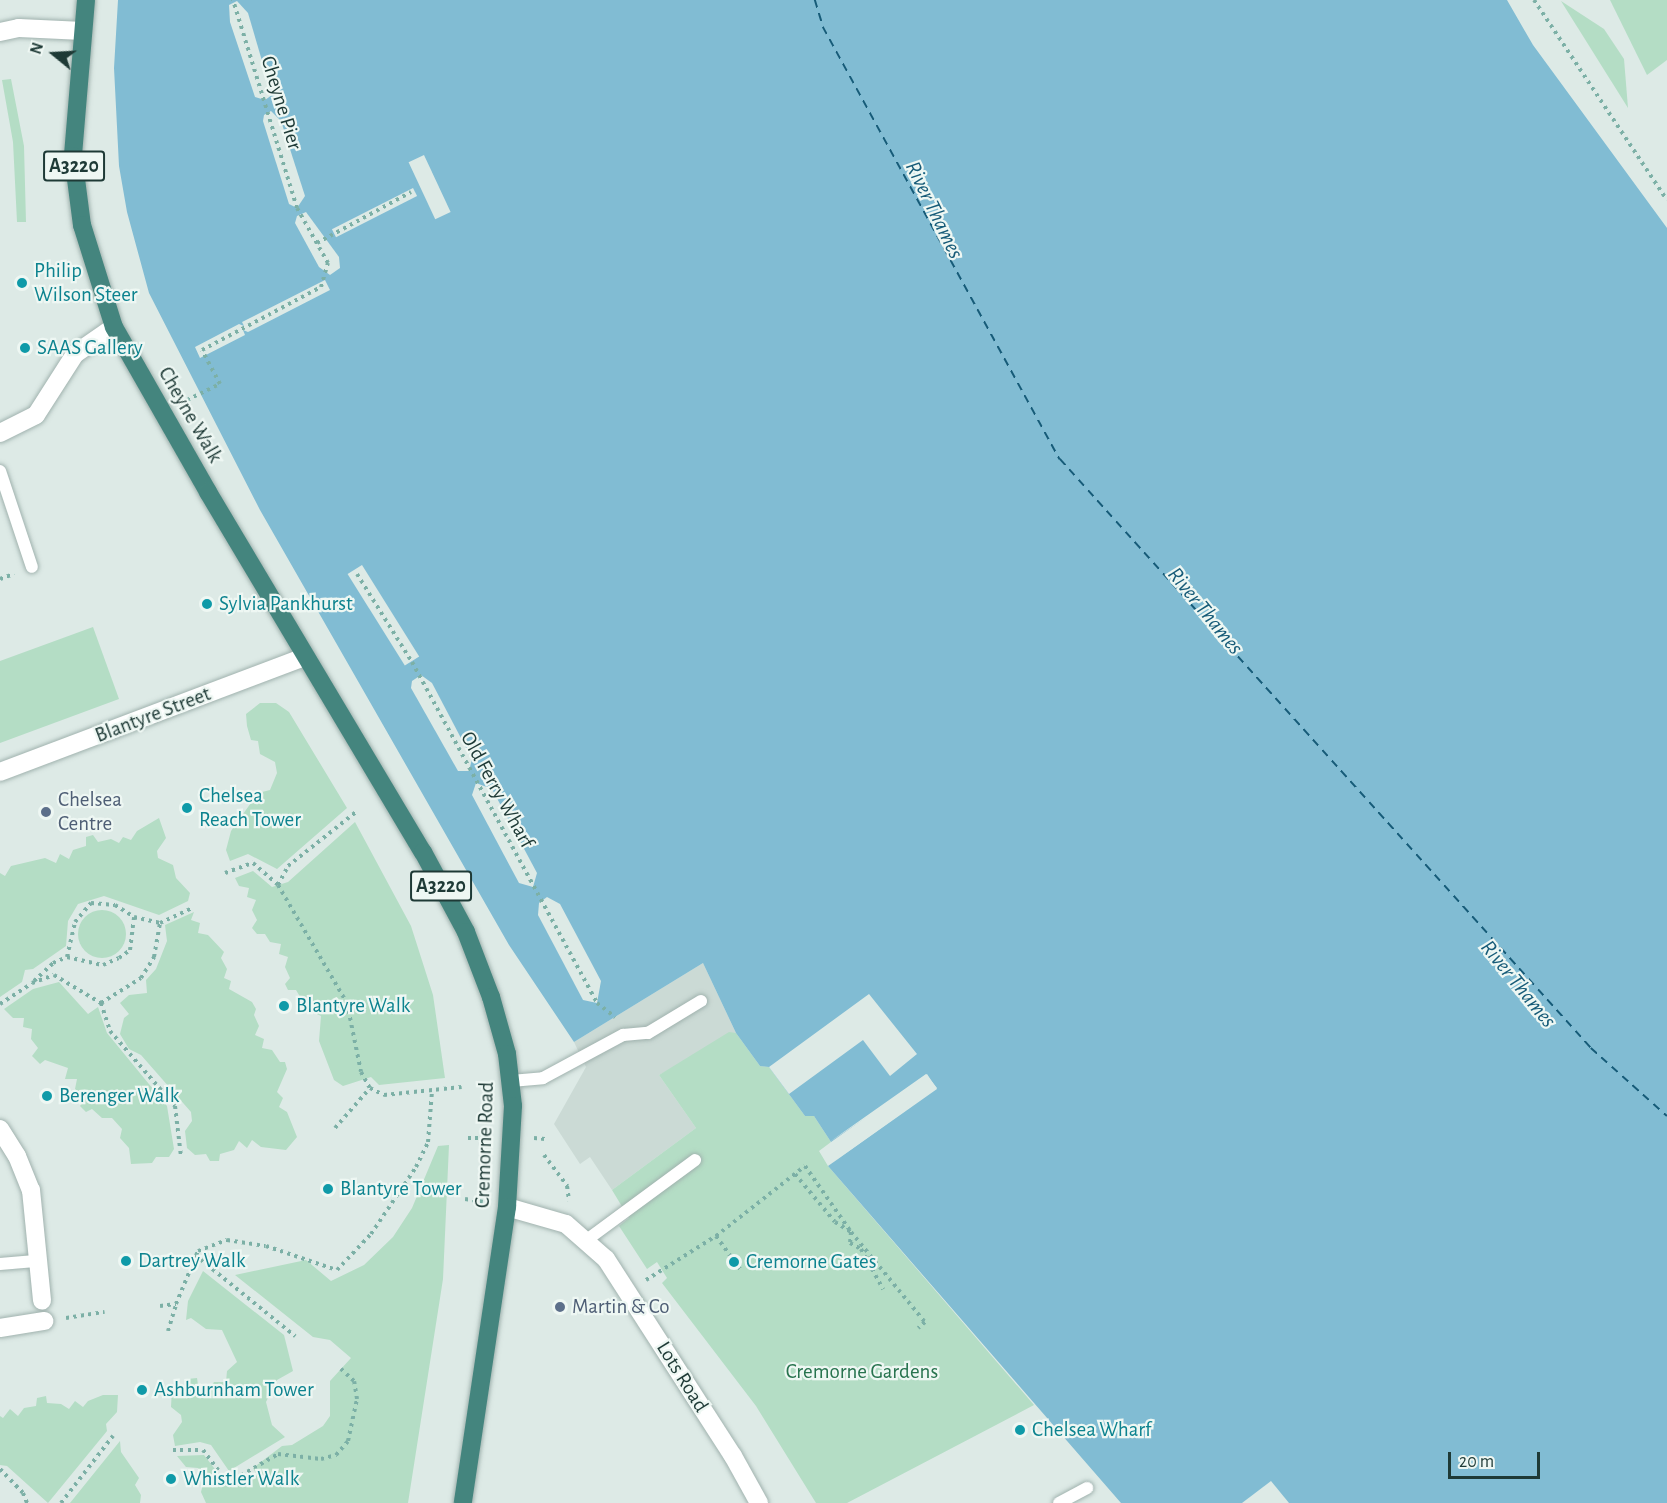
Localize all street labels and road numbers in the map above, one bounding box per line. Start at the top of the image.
street label: Cheyne Pier [255,53,307,153]
road number: A3220 [42,149,106,183]
street label: Cheyne Walk [152,363,228,467]
street label: Blantyre Street [92,681,214,749]
street label: Old Ferry Wharf [455,727,539,853]
road number: A3220 [410,869,472,903]
street label: Cremorne Road [470,1081,500,1209]
street label: Lots Road [651,1337,713,1417]

